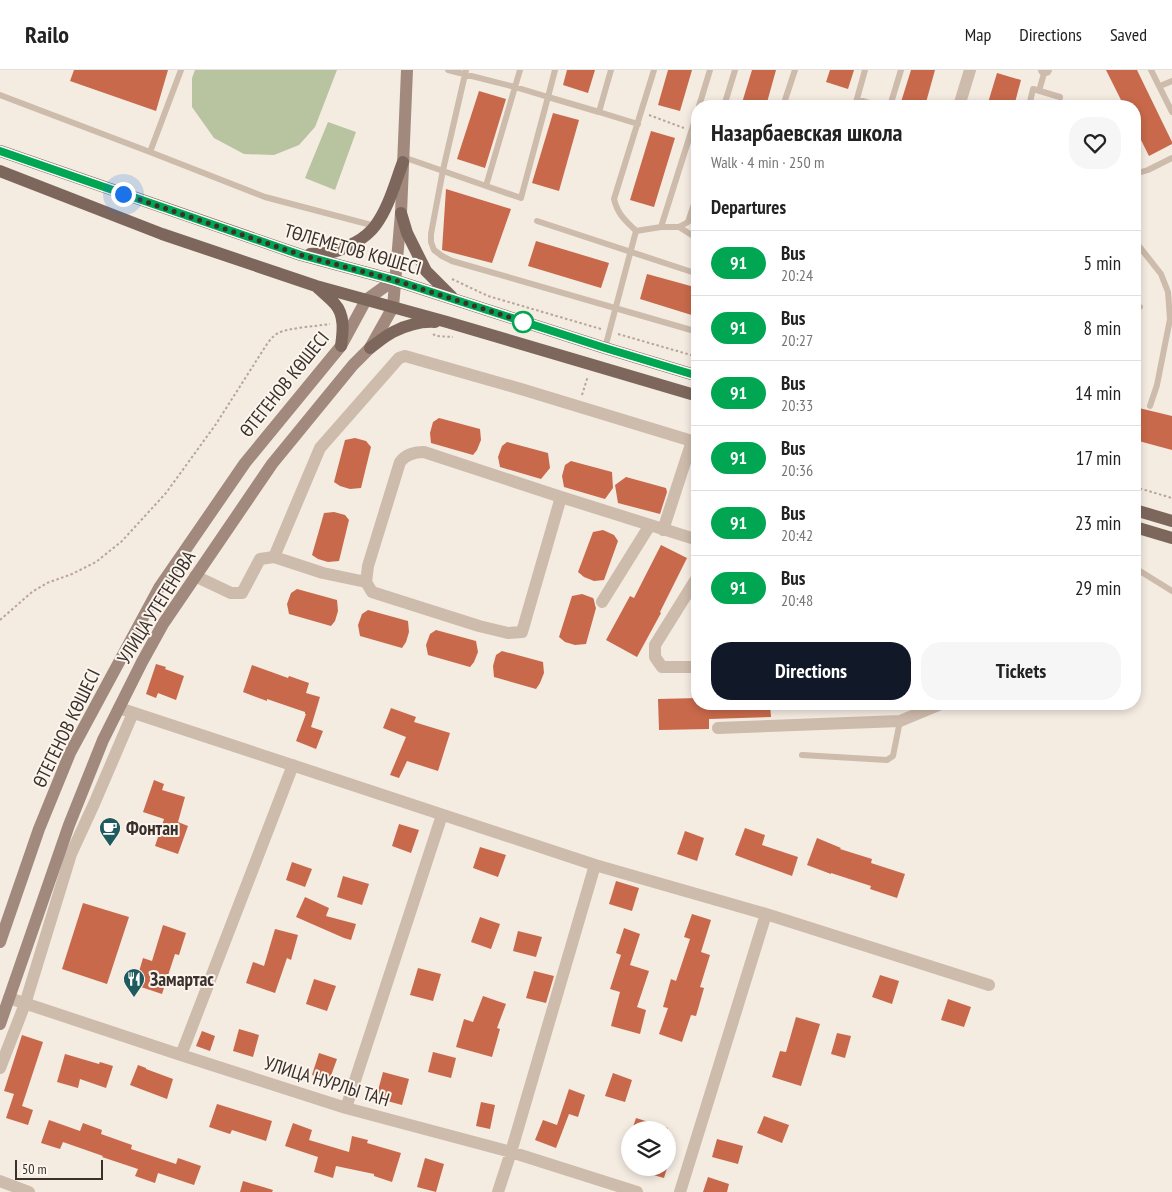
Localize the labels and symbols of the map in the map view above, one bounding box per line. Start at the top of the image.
your location [111,182,136,207]
street label: ТӨЛЕМЕТОВ КӨШЕСІ [282,218,424,280]
unlabelled marker [512,311,534,333]
street label: ӨТЕГЕНОВ КӨШЕСІ [234,326,334,442]
street label: УЛИЦА УТЕГЕНОВА [112,546,200,668]
street label: ӨТЕГЕНОВ КӨШЕСІ [27,665,105,791]
cafe icon: Фонтан [98,816,122,847]
place label: Фонтан [126,816,178,840]
restaurant icon: Замартас [122,967,146,998]
place label: Замартас [150,967,214,991]
street label: УЛИЦА НУРЛЫ ТАН [261,1051,393,1111]
scale bar [15,1157,102,1180]

